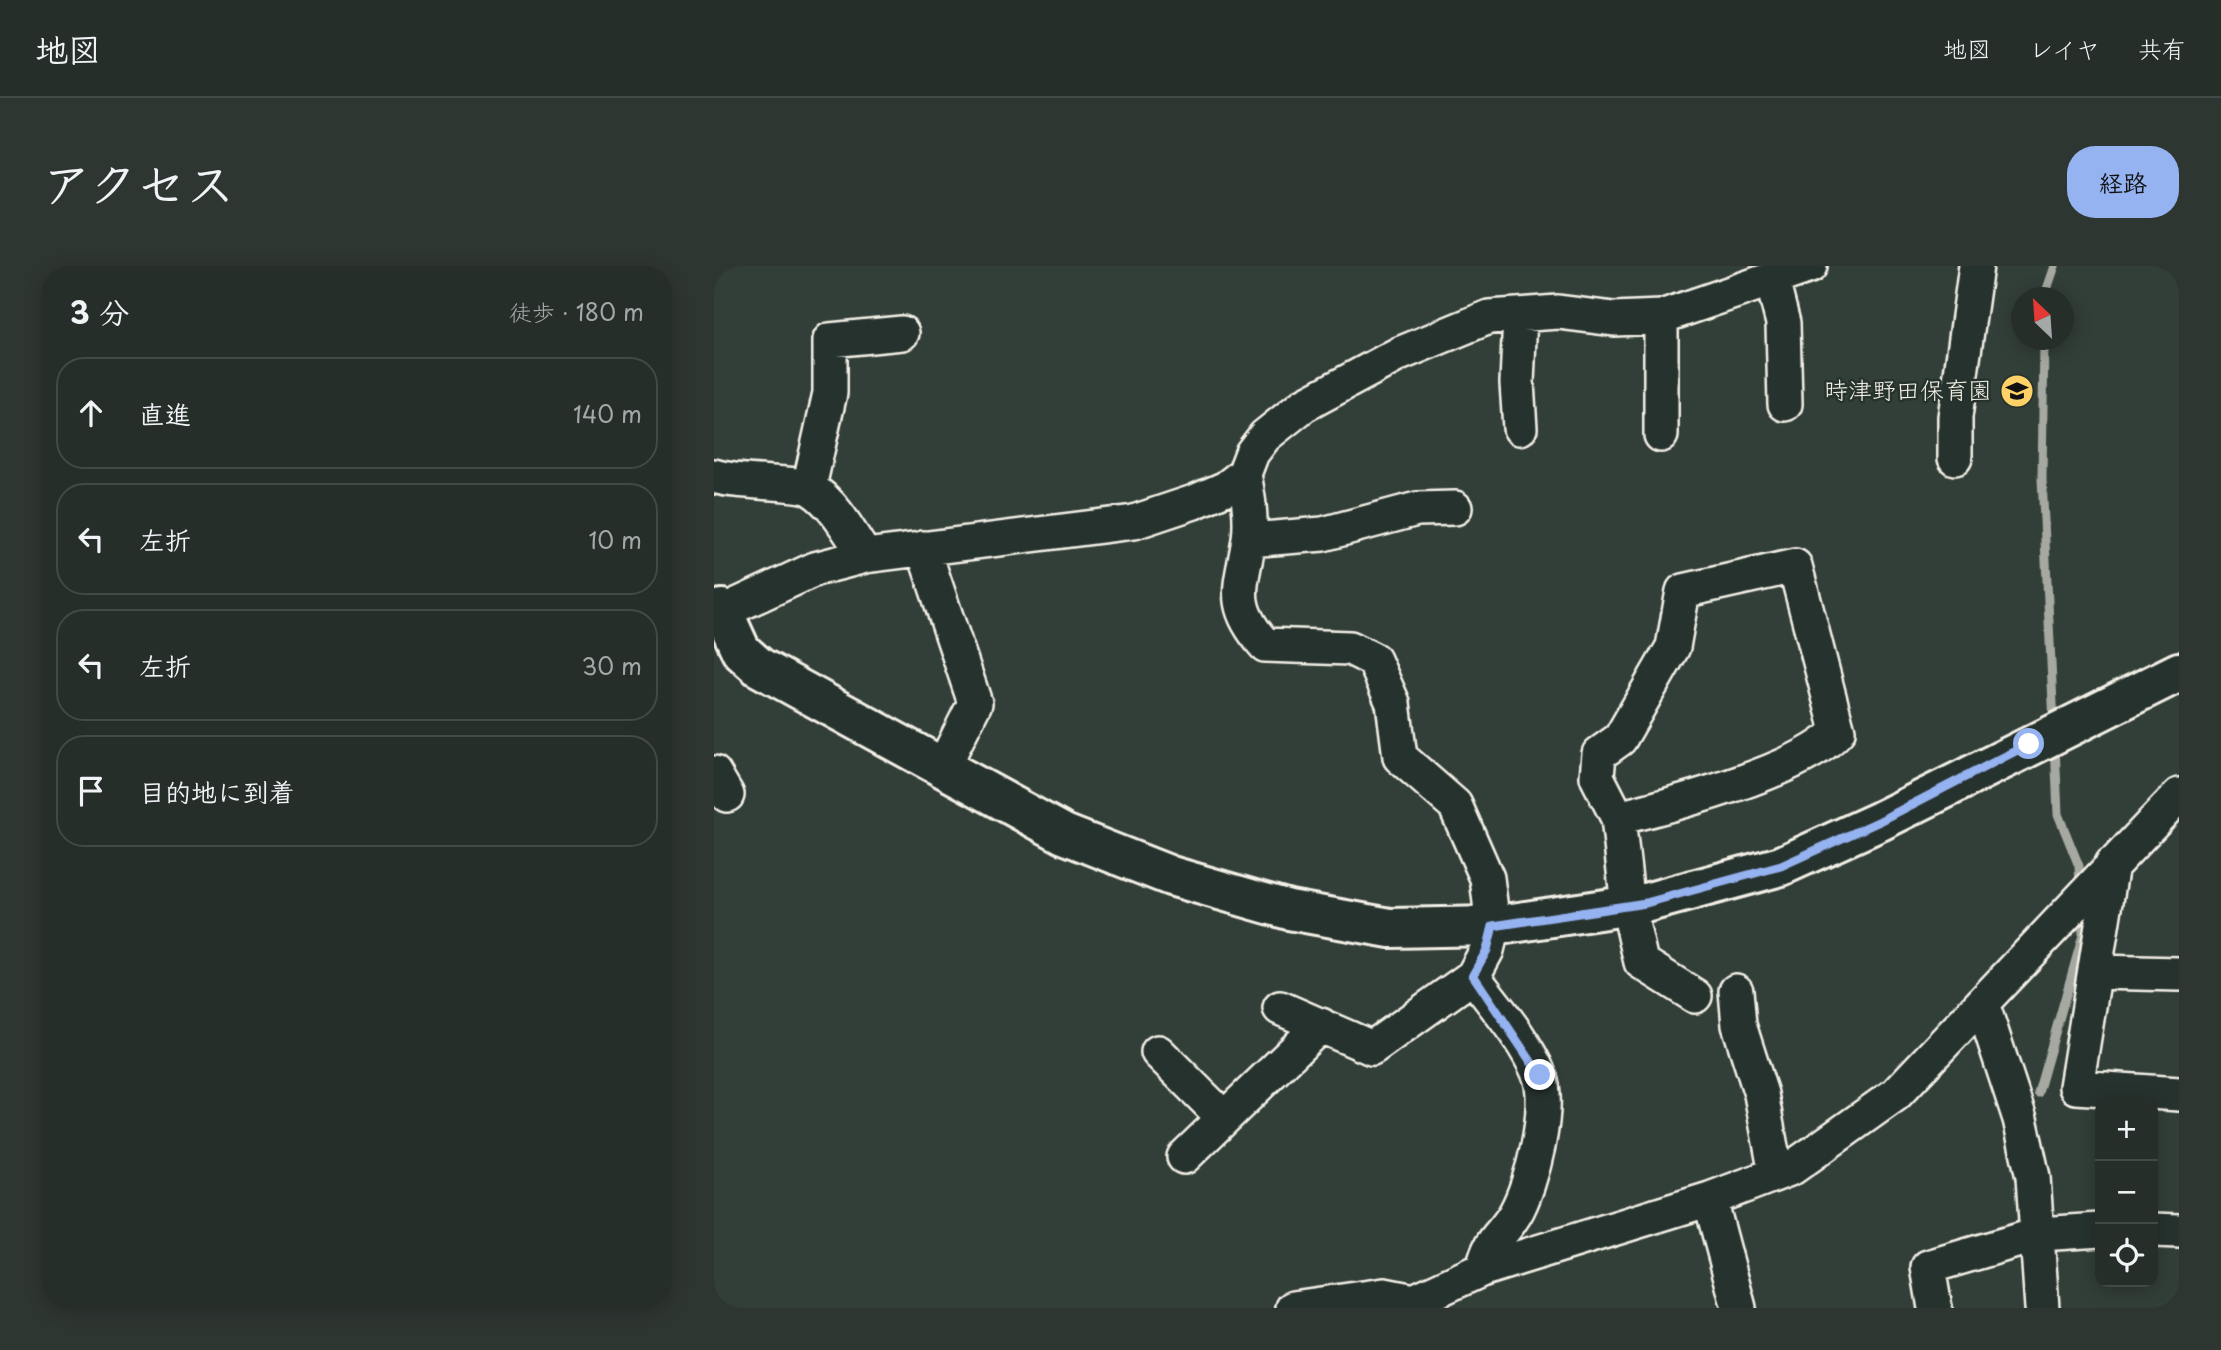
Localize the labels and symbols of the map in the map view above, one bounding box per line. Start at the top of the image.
north arrow [2011,287,2074,350]
place label: 時津野田保育園 [1824,371,1992,407]
school or university icon: 時津野田保育園 [1998,372,2036,410]
route start [2013,728,2044,759]
route end [1524,1059,1555,1090]

